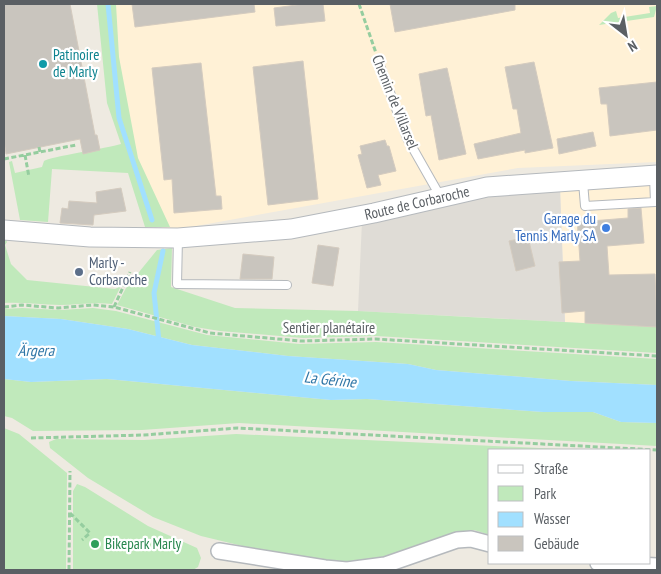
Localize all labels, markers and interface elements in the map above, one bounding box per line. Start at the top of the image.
north arrow [601,10,651,60]
text: N [625,36,641,56]
place label: Patinoire de Marly [53,45,99,81]
street label: Chemin de Villarsel [368,52,423,152]
marker: Patinoire de Marly [37,58,49,70]
street label: Route de Corbaroche [363,181,471,224]
place label: Garage du Tennis Marly SA [515,209,597,245]
marker: Garage du Tennis Marly SA [600,222,612,234]
place label: Marly - Corbaroche [89,253,147,289]
marker: Marly - Corbaroche [73,266,85,278]
street label: Sentier planétaire [283,318,375,337]
water label: Ärgera [18,340,56,360]
water label: La Gérine [303,366,358,392]
legend [488,449,651,564]
text: Straße [534,459,568,478]
text: Park [534,484,556,503]
text: Wasser [534,509,571,528]
place label: Bikepark Marly [105,534,182,553]
text: Gebäude [534,534,579,553]
marker: Bikepark Marly [89,538,101,550]

